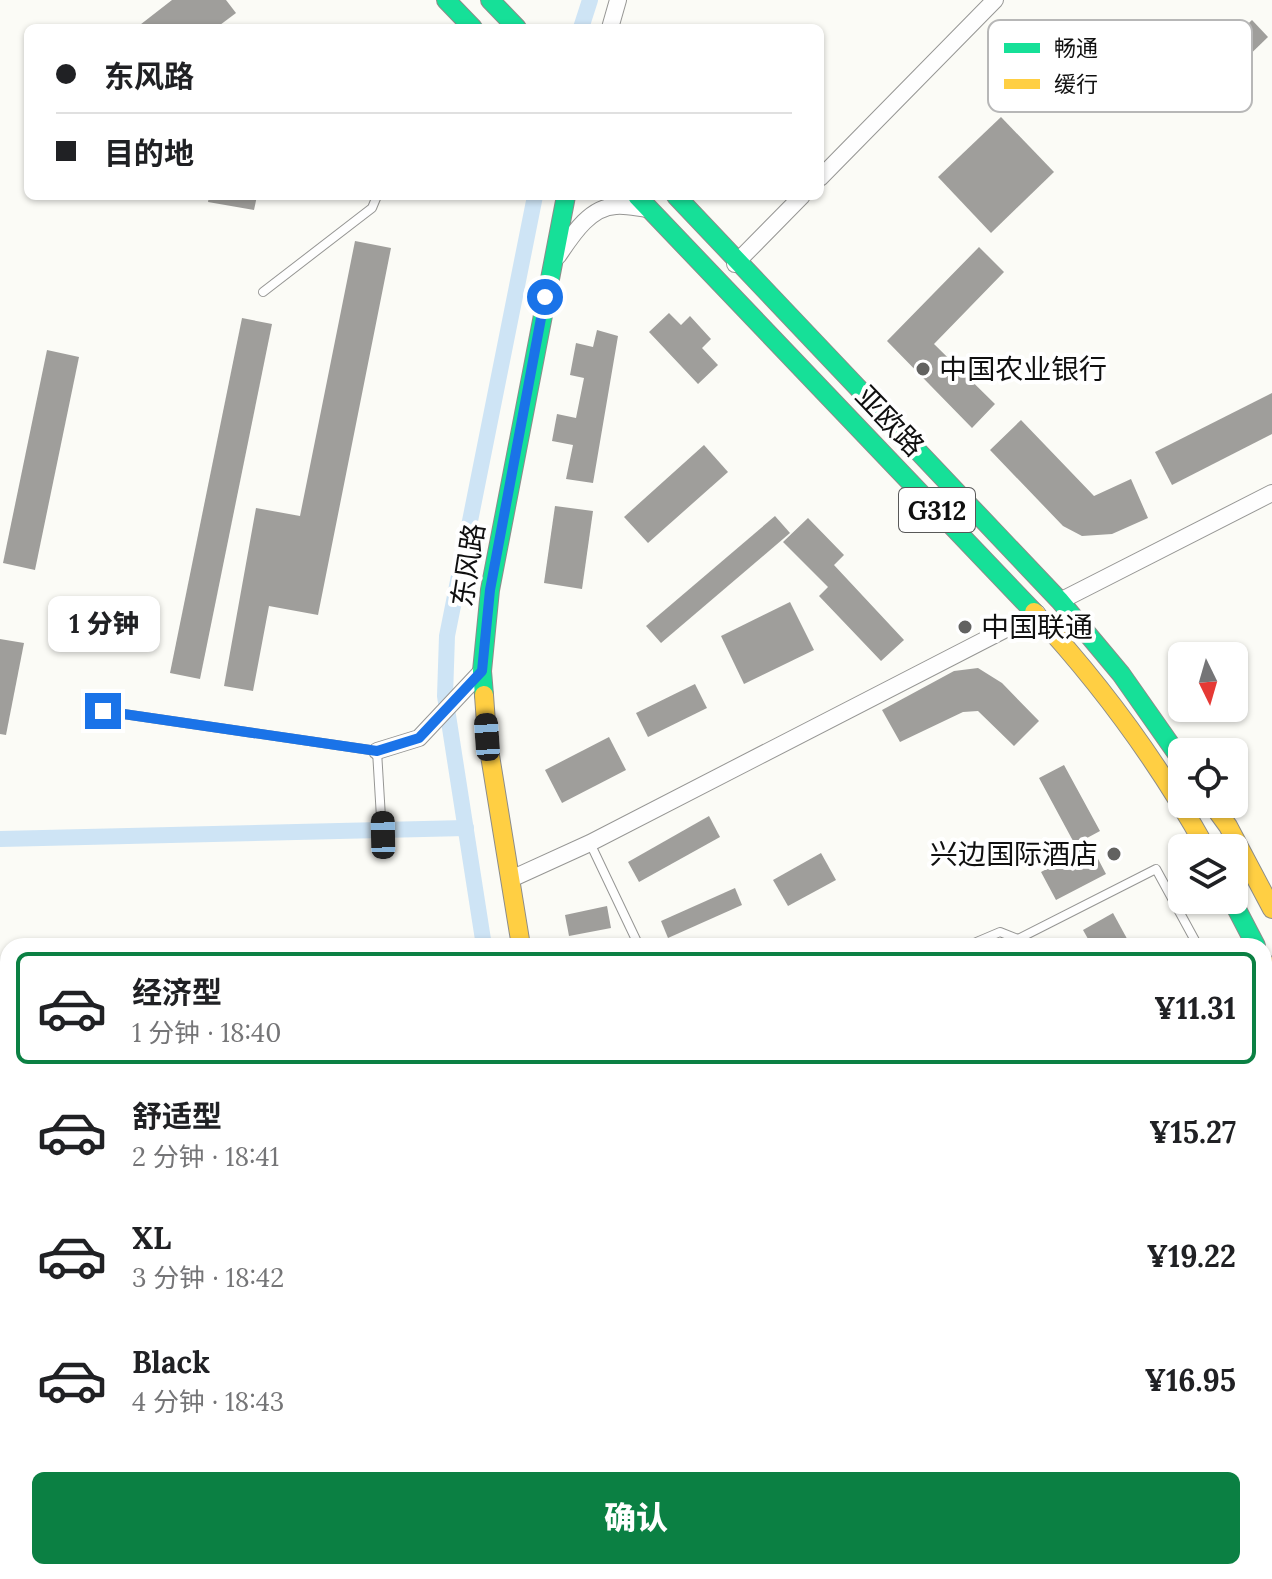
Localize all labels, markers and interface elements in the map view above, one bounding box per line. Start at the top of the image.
legend [988,20,1252,112]
text: 畅通 [1054,34,1098,62]
text: 东风路 [104,57,194,95]
text: 缓行 [1054,70,1098,98]
text: 目的地 [104,134,194,172]
route start [527,279,563,315]
place label: 中国农业银行 [939,351,1107,387]
marker: 中国农业银行 [914,360,932,378]
street label: 亚欧路 [848,378,932,464]
road number: G312 [899,488,975,532]
street label: 东风路 [444,521,492,609]
callout: 1 分钟 [47,595,159,651]
text: 1 分钟 [69,607,139,640]
place label: 中国联通 [981,609,1093,645]
marker: 中国联通 [956,618,974,636]
north arrow [1168,642,1248,722]
map controls [1168,642,1248,914]
route end [85,693,121,729]
car [473,712,501,762]
button: locate [1168,738,1248,818]
car [371,811,395,859]
button: layers [1168,834,1248,914]
place label: 兴边国际酒店 [930,836,1098,872]
marker: 兴边国际酒店 [1105,845,1123,863]
icon: car [36,972,108,1044]
text: 经济型 [132,973,222,1011]
text: ¥11.31 [1154,989,1236,1027]
text: 1 分钟 · 18:40 [132,1016,281,1049]
icon: car [36,1096,108,1168]
text: 舒适型 [132,1097,222,1135]
text: ¥15.27 [1149,1113,1236,1151]
text: 2 分钟 · 18:41 [132,1140,279,1173]
text: XL [132,1219,171,1257]
icon: car [36,1220,108,1292]
text: ¥19.22 [1146,1237,1236,1275]
text: 3 分钟 · 18:42 [132,1261,284,1294]
text: Black [132,1343,210,1381]
icon: car [36,1344,108,1416]
text: ¥16.95 [1144,1361,1236,1399]
text: 4 分钟 · 18:43 [132,1385,284,1418]
button: 确认 [32,1472,1240,1564]

